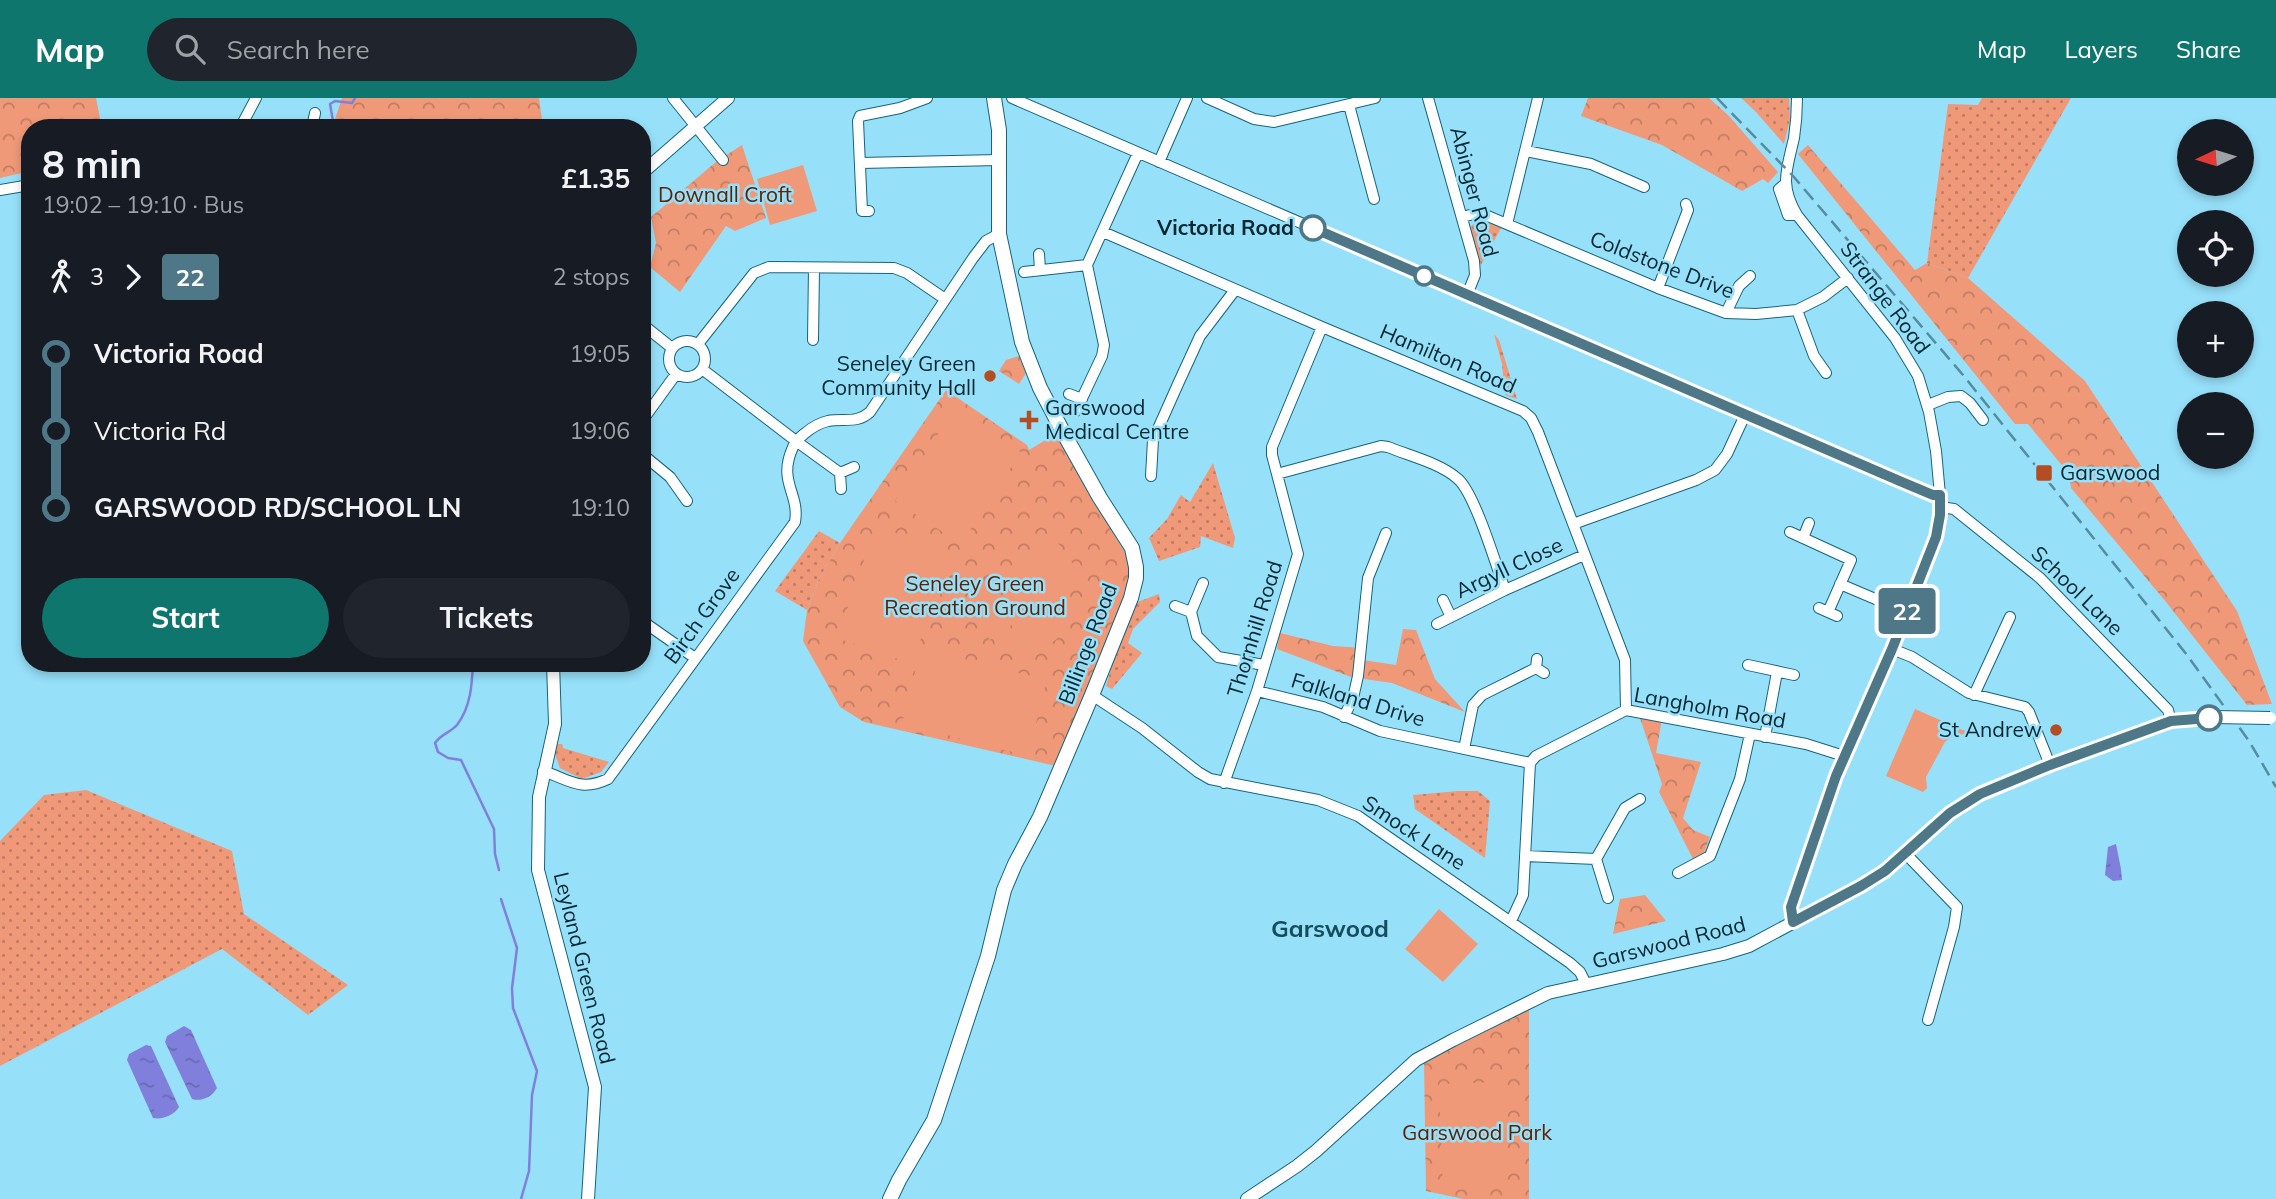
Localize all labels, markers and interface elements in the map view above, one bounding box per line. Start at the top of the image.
search box [147,18,637,81]
text: Map [35,29,105,70]
icon: search [171,30,209,68]
text: Search here [227,33,370,66]
text: Map [1977,34,2026,64]
text: Layers [2064,34,2138,64]
text: Share [2176,34,2241,64]
north arrow [2177,119,2254,196]
map controls [2177,119,2254,469]
street label: Abinger Road [1445,124,1505,260]
text: 8 min [42,140,142,188]
text: £1.35 [561,162,630,195]
park label: Downall Croft [658,181,792,207]
text: 19:02 – 19:10 · Bus [42,190,244,219]
button: locate [2177,210,2254,287]
place label: Victoria Road [1156,214,1294,240]
marker: Victoria Road [1300,215,1326,241]
street label: Coldstone Drive [1586,225,1738,304]
street label: Strange Road [1835,236,1936,359]
icon: walk [42,258,80,296]
icon: forward [114,258,152,296]
text: 3 [90,262,104,291]
text: 22 [176,262,205,292]
text: 2 stops [553,262,630,291]
unlabelled marker [1414,266,1434,286]
button: + [2177,301,2254,378]
street label: Hamilton Road [1376,318,1521,398]
text: Victoria Road [94,337,264,370]
text: 19:05 [570,339,630,368]
place label: Seneley Green Community Hall [821,350,976,400]
marker: Seneley Green Community Hall [982,368,998,384]
button: − [2177,392,2254,469]
place label: Garswood Medical Centre [1045,394,1189,444]
marker: Garswood Medical Centre [1019,410,1039,430]
text: Victoria Rd [94,414,226,447]
text: 19:06 [570,416,630,445]
place label: Garswood [2060,459,2160,485]
marker: Garswood [2034,463,2054,483]
text: GARSWOOD RD/SCHOOL LN [94,491,461,524]
text: 19:10 [570,493,630,522]
street label: Argyll Close [1451,531,1566,603]
street label: School Lane [2026,540,2129,641]
street label: Thornhill Road [1221,557,1287,700]
street label: Birch Grove [658,562,745,668]
park label: Seneley Green Recreation Ground [884,570,1066,620]
button: Start [42,578,329,658]
button: Tickets [343,578,630,658]
street label: Billinge Road [1052,579,1122,708]
line badge: 22 [1876,588,1938,634]
text: 22 [1893,596,1921,626]
street label: Falkland Drive [1288,666,1428,732]
street label: Langholm Road [1632,681,1788,733]
unlabelled marker [2196,705,2222,731]
place label: St Andrew [1939,716,2042,742]
marker: St Andrew [2048,722,2064,738]
street label: Smock Lane [1358,789,1471,875]
street label: Leyland Green Road [549,869,621,1066]
street label: Garswood Road [1589,910,1748,974]
district label: Garswood [1271,913,1389,943]
park label: Garswood Park [1402,1119,1552,1145]

